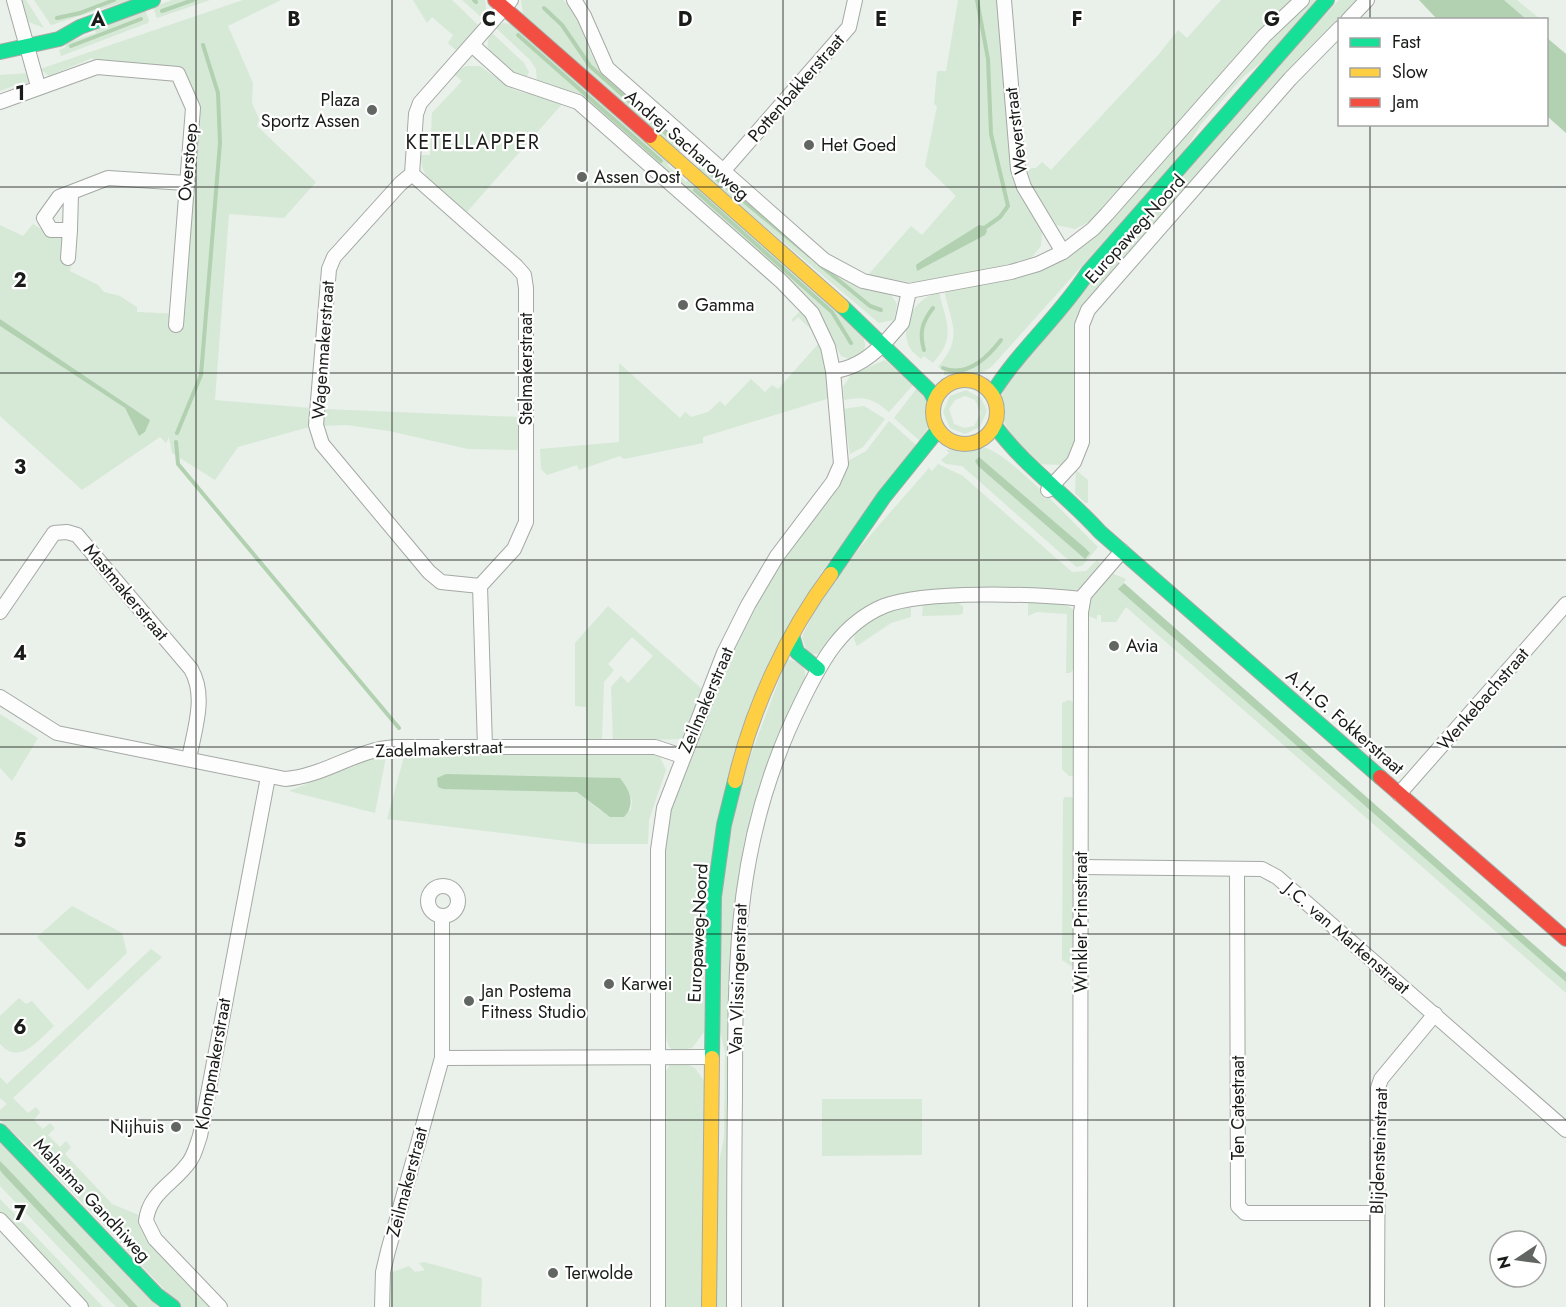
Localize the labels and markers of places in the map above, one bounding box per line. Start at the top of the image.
place label: Plaza Sportz Assen [261,87,360,134]
marker: Plaza Sportz Assen [365,103,379,117]
place label: Het Goed [821,132,896,158]
marker: Het Goed [802,138,816,152]
place label: Assen Oost [594,164,681,190]
marker: Assen Oost [575,170,589,184]
place label: Gamma [695,292,754,318]
marker: Gamma [676,298,690,312]
place label: Avia [1126,633,1158,659]
marker: Avia [1107,639,1121,653]
place label: Karwei [621,971,672,997]
marker: Karwei [602,977,616,991]
place label: Jan Postema Fitness Studio [479,978,586,1025]
marker: Jan Postema Fitness Studio [462,994,476,1008]
place label: Nijhuis [110,1114,164,1140]
marker: Nijhuis [169,1120,183,1134]
place label: Terwolde [565,1260,633,1286]
marker: Terwolde [546,1266,560,1280]

